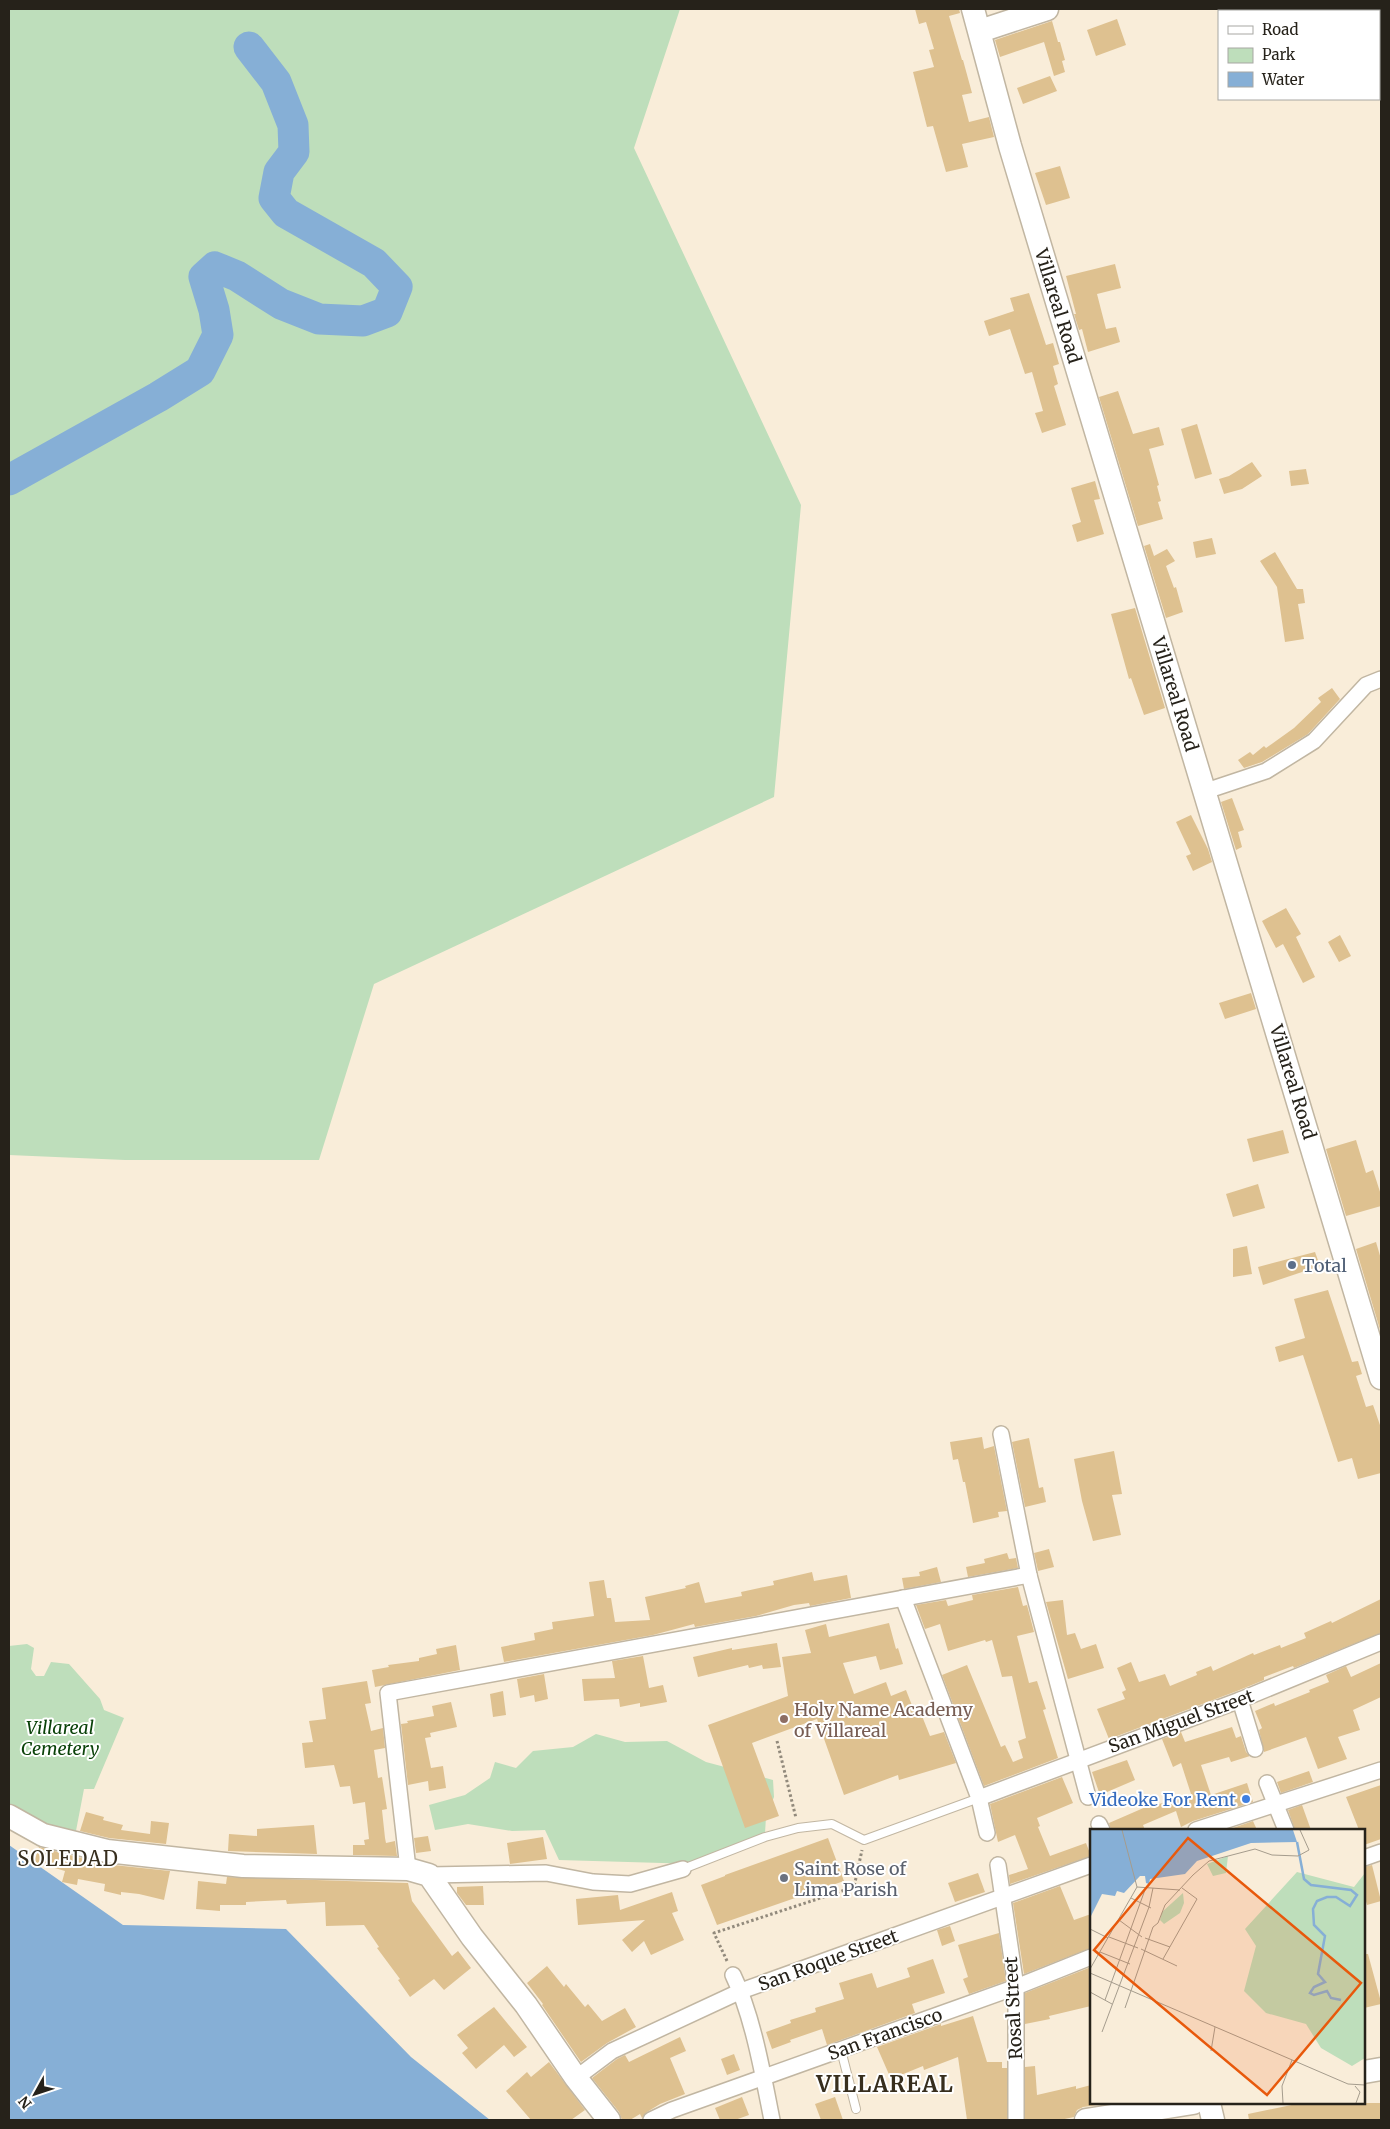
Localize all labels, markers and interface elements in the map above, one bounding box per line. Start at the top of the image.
legend [1218,10,1380,100]
text: Road [1262,20,1298,39]
text: Park [1262,45,1296,64]
text: Water [1261,70,1305,89]
street label: Villareal Road [1029,245,1086,366]
street label: Villareal Road [1146,633,1203,754]
street label: Villareal Road [1264,1021,1321,1142]
place label: Total [1302,1254,1347,1277]
marker: Total [1286,1259,1298,1271]
street label: San Miguel Street [1105,1684,1257,1758]
place label: Holy Name Academy of Villareal [794,1698,973,1742]
marker: Holy Name Academy of Villareal [778,1713,790,1725]
park label: Villareal Cemetery [21,1716,99,1760]
place label: Videoke For Rent [1088,1788,1236,1811]
marker: Videoke For Rent [1240,1793,1252,1805]
inset map [1090,1829,1365,2104]
district label: SOLEDAD [17,1846,119,1871]
place label: Saint Rose of Lima Parish [794,1857,907,1901]
marker: Saint Rose of Lima Parish [778,1872,790,1884]
street label: San Roque Street [755,1924,901,1996]
street label: Rosal Street [999,1956,1027,2060]
street label: San Francisco [825,2003,945,2065]
north arrow [10,2069,60,2119]
district label: VILLAREAL [815,2070,954,2098]
text: N [15,2092,35,2112]

